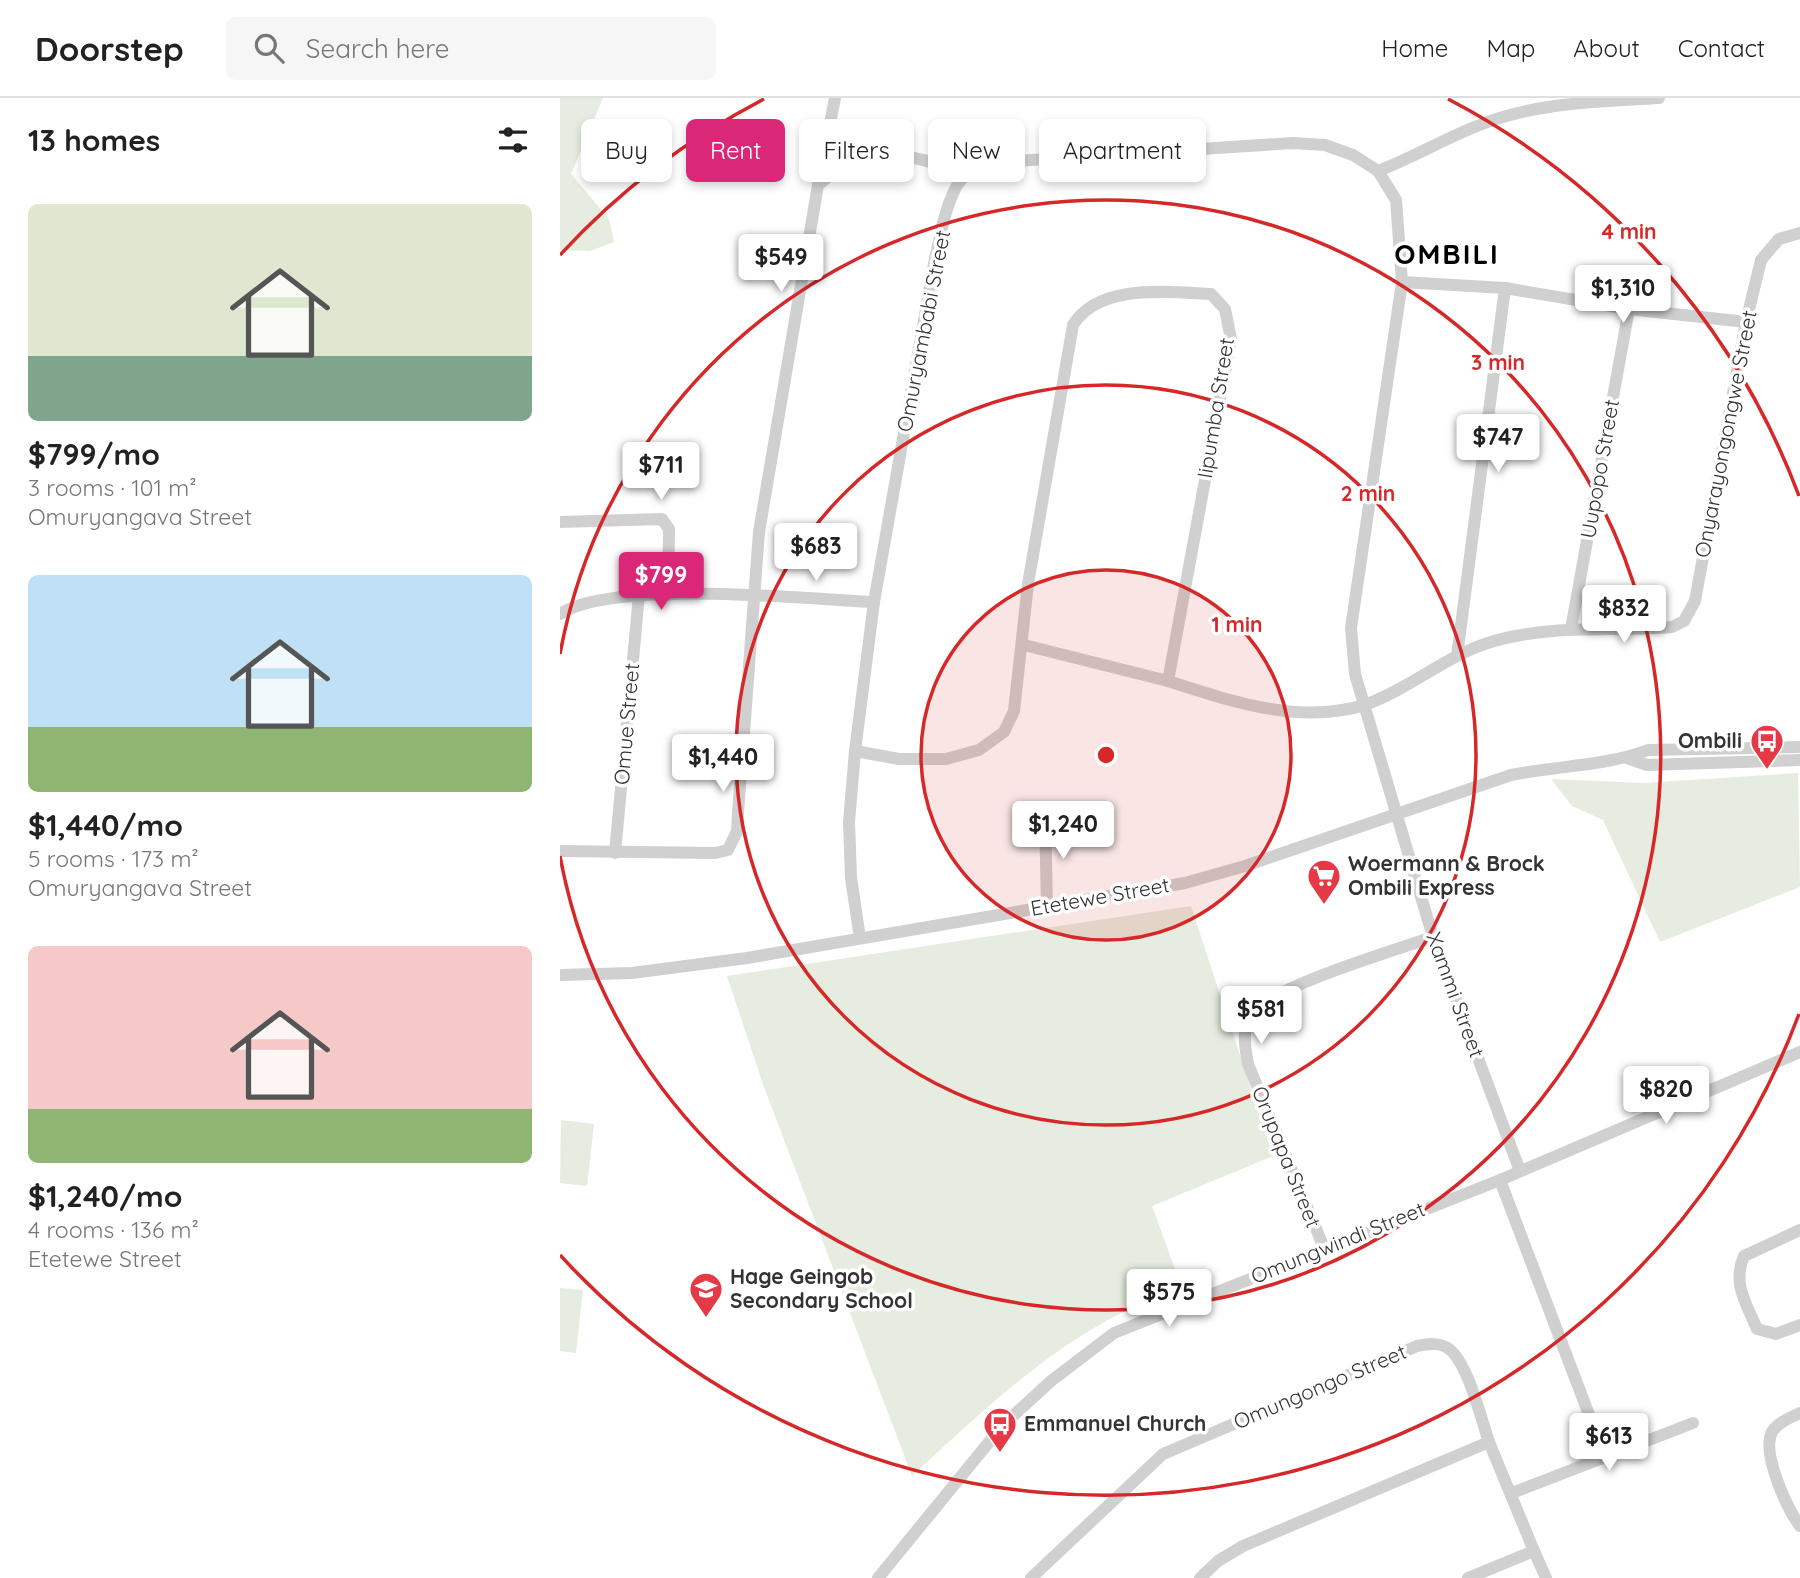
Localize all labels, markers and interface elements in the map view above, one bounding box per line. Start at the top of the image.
search box [226,17,716,80]
text: Doorstep [35,28,184,69]
icon: search [250,29,288,67]
text: Search here [306,32,449,65]
text: Home [1381,33,1448,63]
text: Map [1486,33,1535,63]
text: About [1573,33,1640,63]
text: Contact [1678,33,1765,63]
chip: Buy [581,119,672,182]
chip: Rent [686,119,785,182]
chip: Filters [799,119,914,182]
chip: New [928,119,1025,182]
chip: Apartment [1039,119,1206,182]
text: 13 homes [28,121,160,159]
icon: filters [494,121,532,159]
text: 4 min [1601,218,1657,244]
street label: Omuryambabi Street [891,228,955,434]
pin: $549 [740,234,822,294]
district label: OMBILI [1394,236,1500,271]
text: $549 [754,242,808,271]
icon: home [217,250,343,376]
pin: $1,310 [1566,266,1680,325]
text: $1,310 [1591,273,1655,302]
street label: Onyarayongongwe Street [1688,308,1762,560]
street label: Iipumba Street [1191,336,1239,480]
text: 3 min [1471,349,1525,375]
street label: Uupopo Street [1574,397,1624,540]
pin: $747 [1457,414,1539,474]
text: $747 [1473,422,1523,451]
text: $799/mo [28,435,160,473]
pin: $711 [620,442,702,502]
text: $711 [638,450,684,479]
text: 3 rooms · 101 m² [28,473,197,502]
text: 2 min [1341,480,1395,506]
text: Omuryangava Street [28,502,252,531]
pin: $683 [775,524,857,583]
text: $683 [790,531,842,560]
pin: $799 [620,552,702,612]
text: $799 [635,560,687,589]
pin: $832 [1583,586,1665,645]
text: $832 [1598,593,1650,622]
text: 1 min [1212,611,1262,637]
icon: home [217,621,343,747]
street label: Omue Street [608,662,644,786]
bus stop icon: Ombili [1748,722,1786,771]
place label: Ombili [1678,727,1742,753]
pin: $1,440 [666,734,780,794]
text: $1,440 [688,742,758,771]
centre of rings [1094,743,1118,767]
pin: $1,240 [1006,802,1120,861]
text: $1,440/mo [28,806,183,844]
text: $1,240 [1028,809,1098,838]
text: 5 rooms · 173 m² [28,844,199,873]
place label: Woermann & Brock Ombili Express [1348,850,1545,900]
supermarket icon: Woermann & Brock Ombili Express [1305,857,1343,906]
street label: Etetewe Street [1028,871,1171,921]
text: Omuryangava Street [28,873,252,902]
street label: Xammi Street [1421,928,1491,1061]
pin: $581 [1220,986,1302,1046]
icon: home [217,992,343,1118]
text: $581 [1237,994,1285,1023]
pin: $820 [1625,1066,1707,1126]
text: $820 [1639,1074,1693,1103]
street label: Orupapa Street [1247,1082,1327,1231]
text: $1,240/mo [28,1177,182,1215]
street label: Omungwindi Street [1247,1195,1428,1289]
text: 4 rooms · 136 m² [28,1215,199,1244]
text: Etetewe Street [28,1244,182,1273]
place label: Hage Geingob Secondary School [730,1263,913,1313]
school or university icon: Hage Geingob Secondary School [687,1270,725,1319]
pin: $575 [1128,1270,1210,1329]
text: $575 [1143,1277,1195,1306]
street label: Omungongo Street [1229,1338,1410,1434]
bus stop icon: Emmanuel Church [981,1405,1019,1454]
place label: Emmanuel Church [1024,1410,1206,1436]
pin: $613 [1568,1414,1650,1473]
text: $613 [1585,1421,1633,1450]

